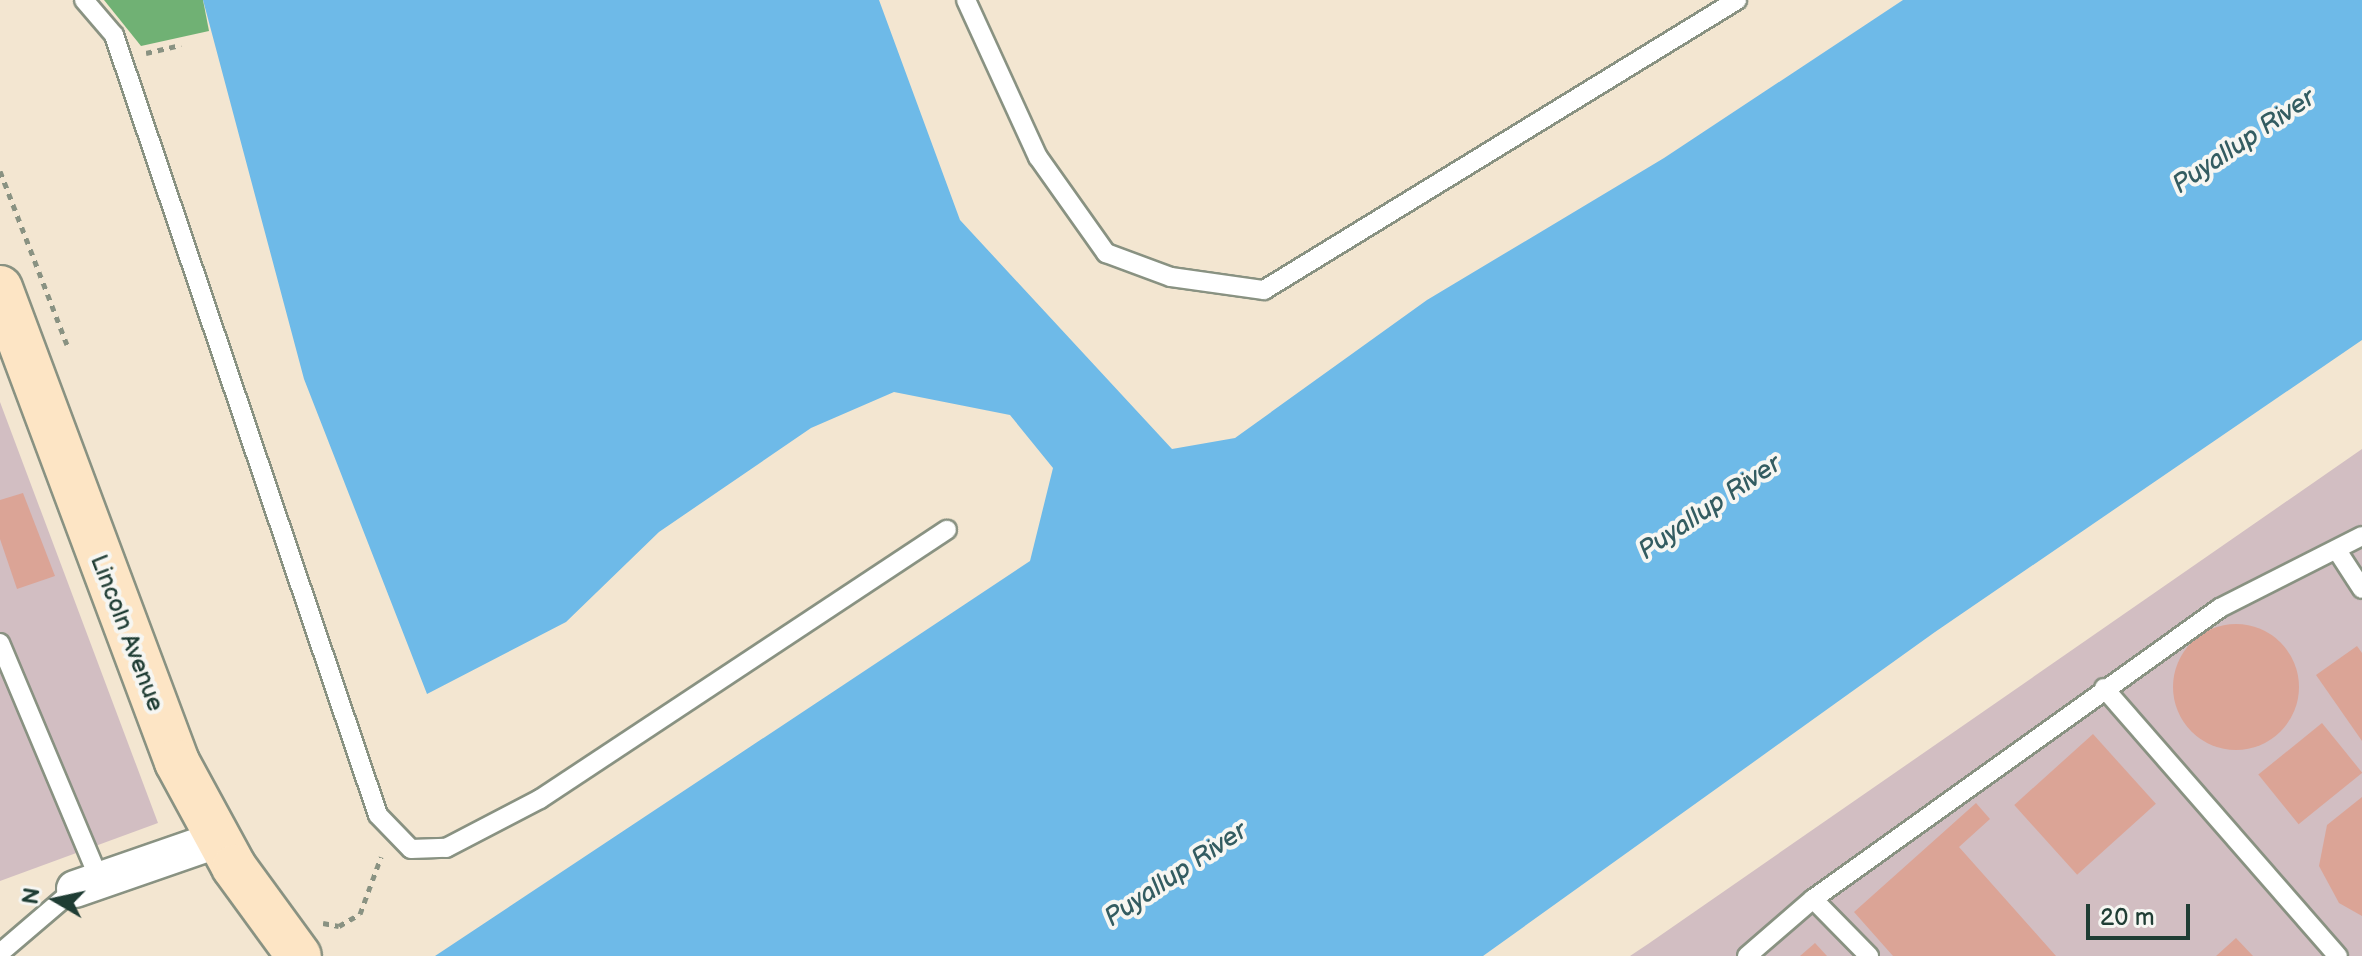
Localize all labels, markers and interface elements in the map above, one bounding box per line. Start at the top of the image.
water label: Puyallup River [2167,83,2321,201]
water label: Puyallup River [1633,449,1787,567]
street label: Lincoln Avenue [84,551,170,715]
water label: Puyallup River [1099,816,1253,934]
north arrow [16,860,96,940]
text: N [17,886,46,906]
scale bar [2090,888,2194,938]
text: 20 m [2100,903,2155,932]

